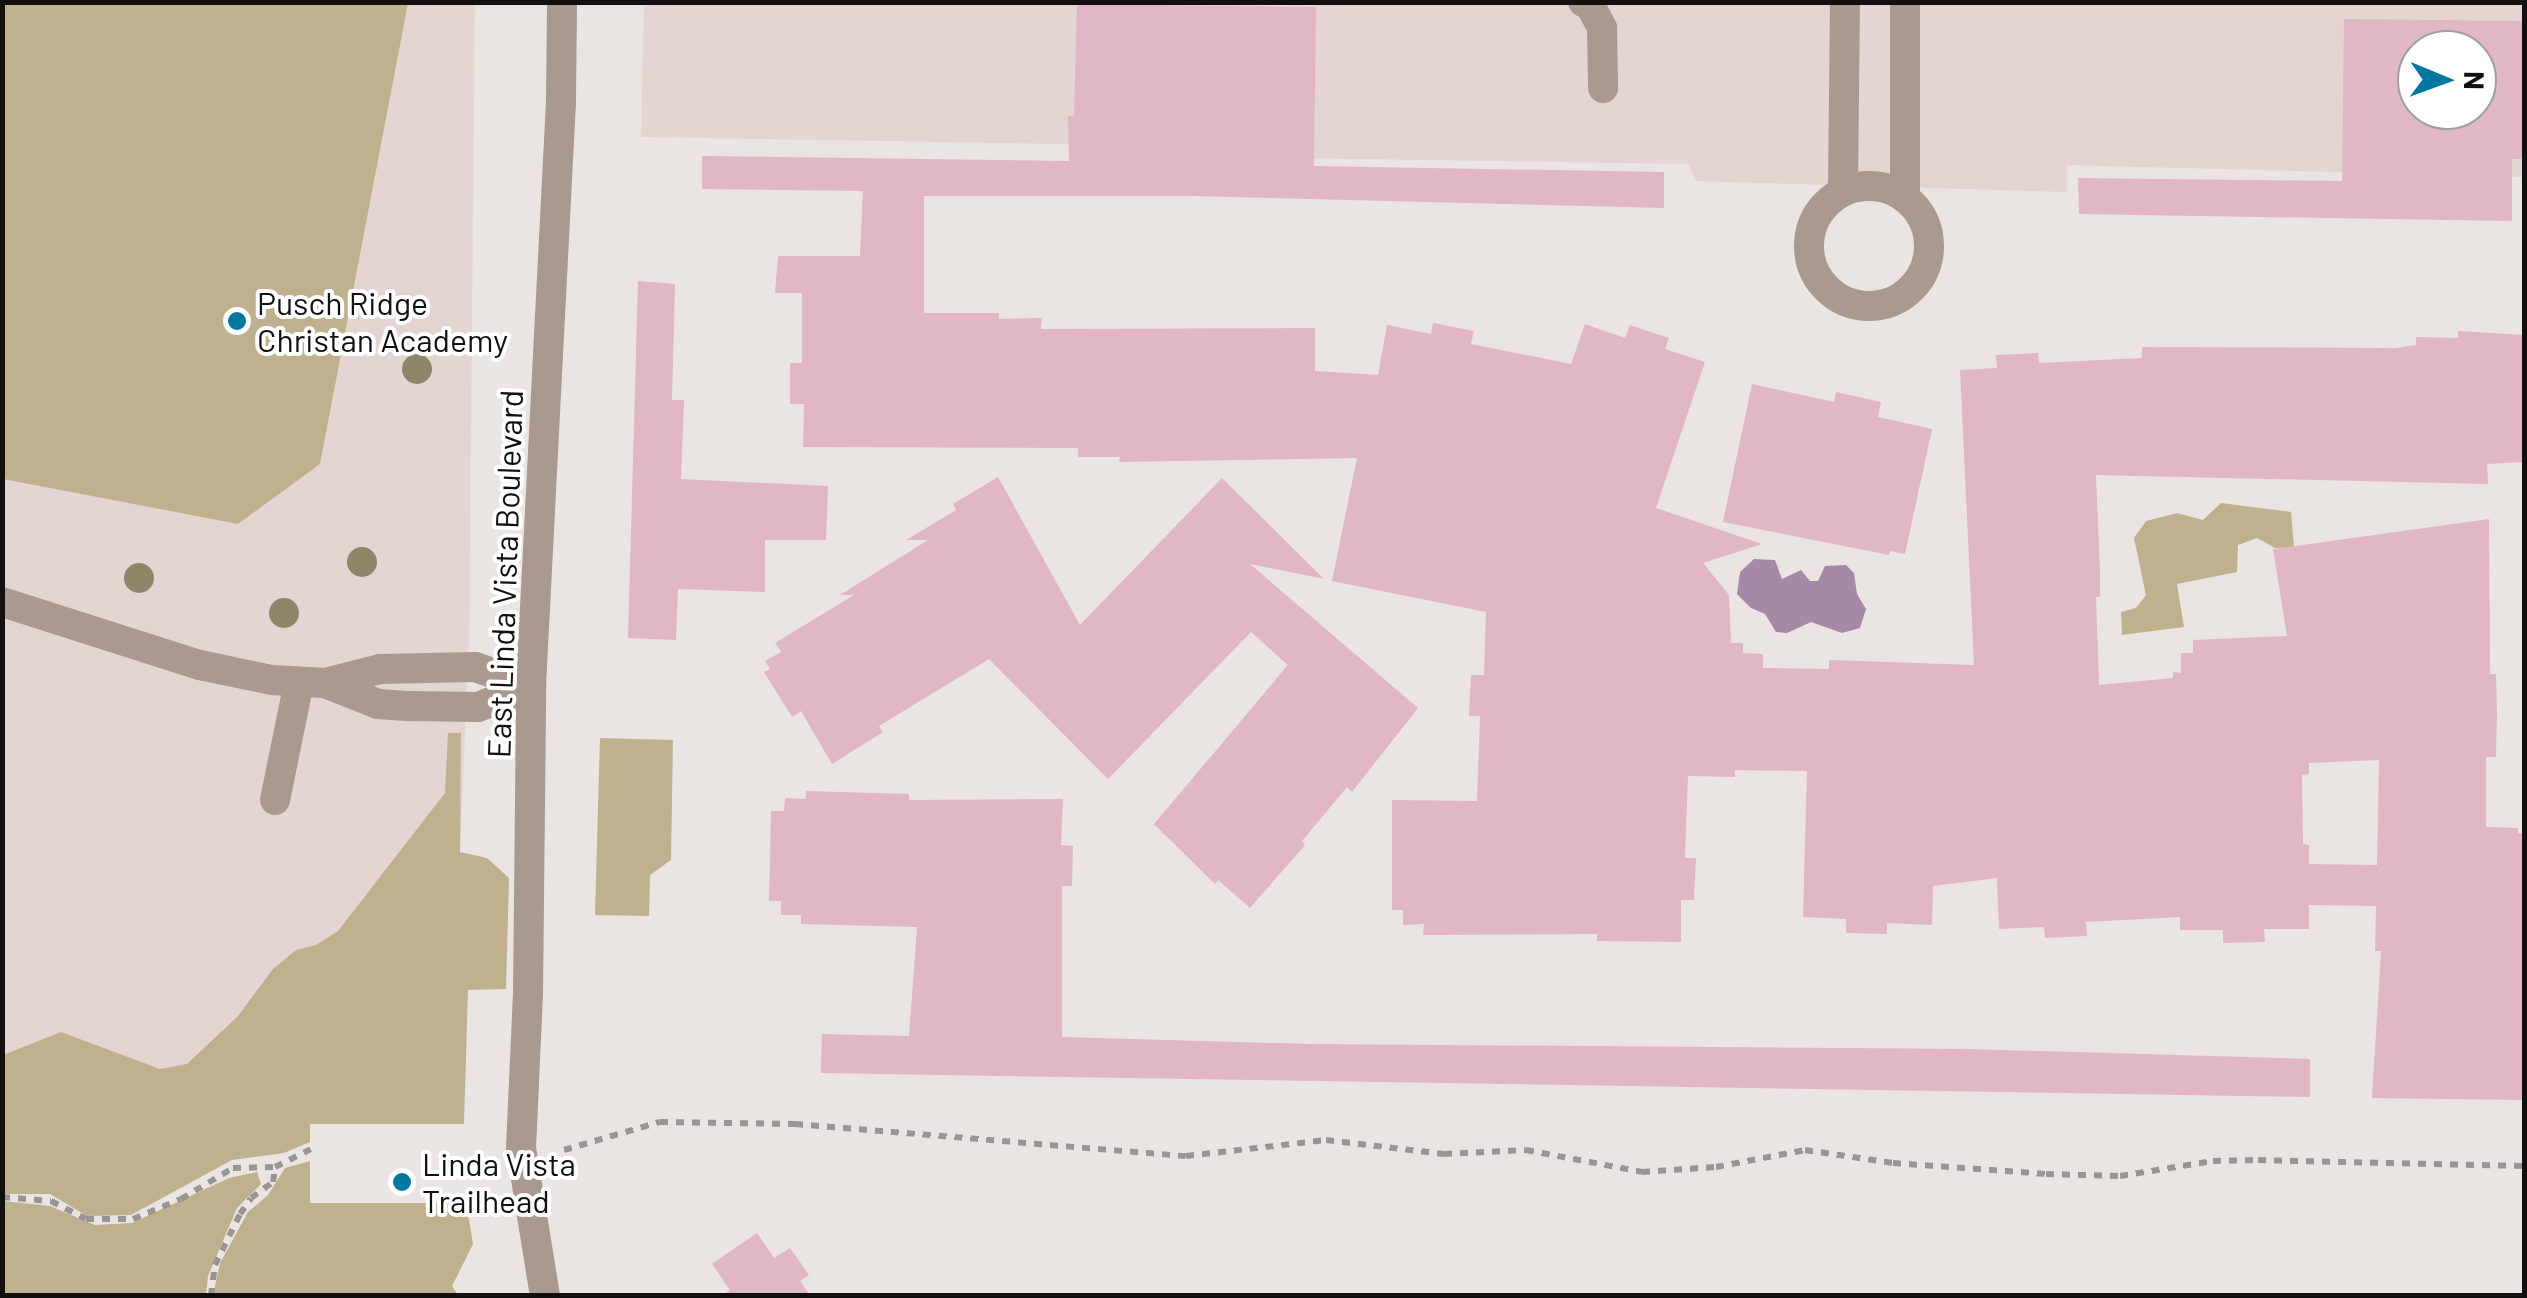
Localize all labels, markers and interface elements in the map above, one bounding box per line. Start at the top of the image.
north arrow [2397,30,2497,130]
text: N [2458,71,2492,90]
place label: Pusch Ridge Christan Academy [257,284,508,359]
marker: Pusch Ridge Christan Academy [226,310,248,332]
street label: East Linda Vista Boulevard [478,389,530,759]
place label: Linda Vista Trailhead [422,1145,576,1220]
marker: Linda Vista Trailhead [391,1171,413,1193]

